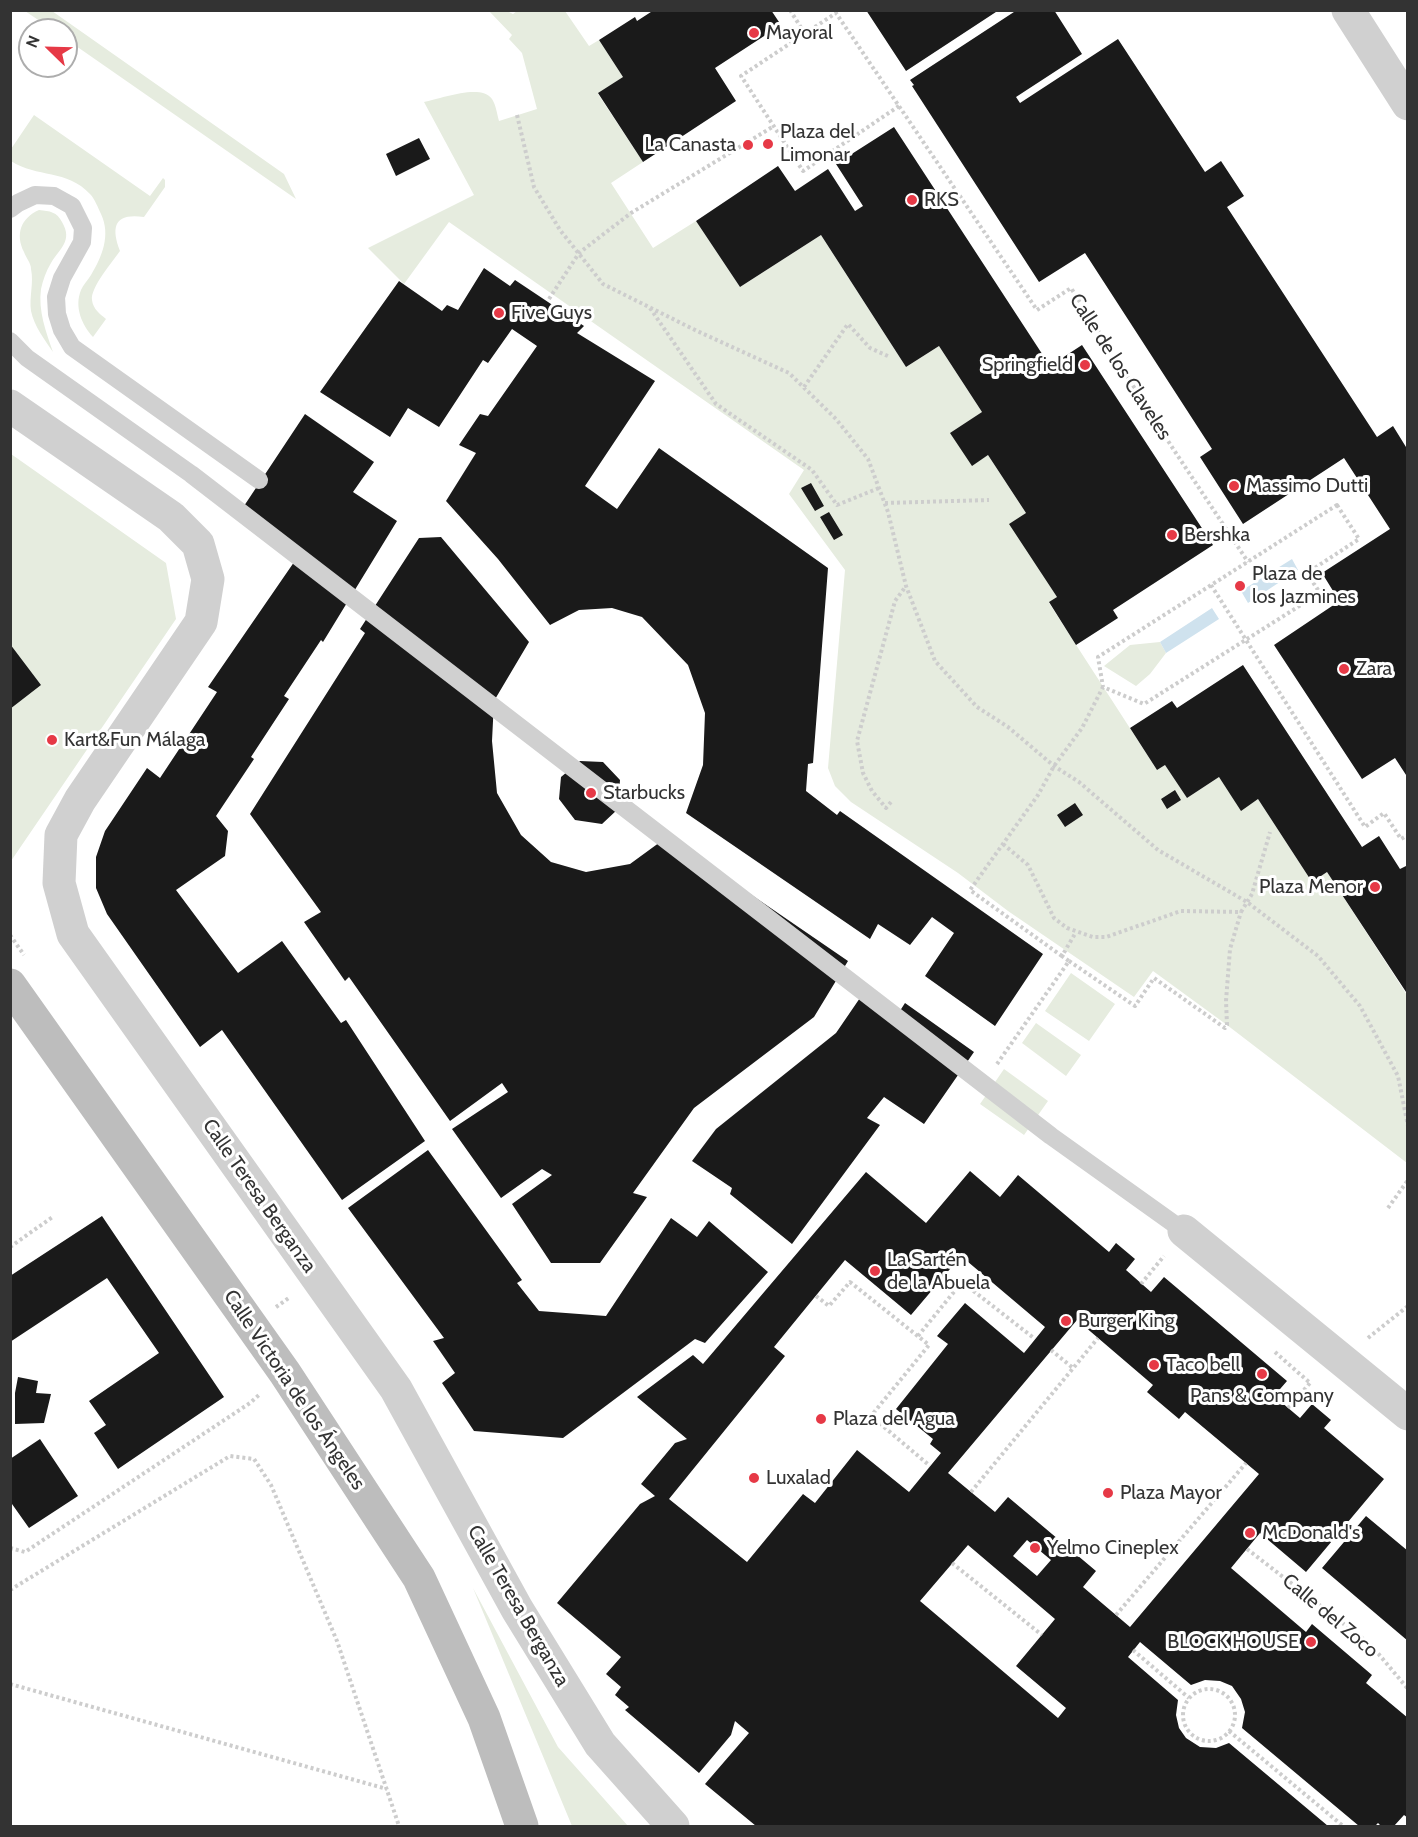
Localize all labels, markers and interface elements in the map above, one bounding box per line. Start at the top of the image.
north arrow [18,18,78,78]
place label: Mayoral [766,21,833,45]
marker: Mayoral [747,26,761,40]
text: N [22,33,44,50]
place label: Plaza del Limonar [780,120,855,167]
place label: La Canasta [645,133,736,157]
marker: Plaza del Limonar [761,137,775,151]
marker: La Canasta [741,138,755,152]
place label: RKS [924,188,959,212]
marker: RKS [905,193,919,207]
street label: Calle de los Claveles [1064,289,1176,445]
place label: Five Guys [511,301,592,325]
marker: Five Guys [492,306,506,320]
place label: Springfield [982,353,1073,377]
marker: Springfield [1078,358,1092,372]
place label: Massimo Dutti [1246,474,1368,498]
marker: Massimo Dutti [1227,479,1241,493]
place label: Bershka [1184,523,1250,547]
marker: Bershka [1165,528,1179,542]
place label: Plaza de los Jazmines [1252,562,1356,609]
marker: Plaza de los Jazmines [1233,579,1247,593]
place label: Zara [1356,657,1392,681]
marker: Zara [1337,662,1351,676]
place label: Kart&Fun Málaga [64,728,205,752]
marker: Kart&Fun Málaga [45,733,59,747]
place label: Starbucks [603,781,685,805]
marker: Starbucks [584,786,598,800]
place label: Plaza Menor [1259,875,1363,899]
marker: Plaza Menor [1368,880,1382,894]
street label: Calle Teresa Berganza [197,1115,321,1277]
place label: La Sartén de la Abuela [887,1248,990,1295]
marker: La Sartén de la Abuela [868,1264,882,1278]
street label: Calle Victoria de los Ángeles [218,1286,370,1494]
place label: Burger King [1078,1309,1175,1333]
marker: Burger King [1059,1314,1073,1328]
place label: Taco bell [1166,1353,1240,1377]
marker: Taco bell [1147,1358,1161,1372]
marker: Pans & Company [1255,1367,1269,1381]
place label: Pans & Company [1190,1384,1334,1408]
place label: Plaza del Agua [833,1407,955,1431]
marker: Plaza del Agua [814,1412,828,1426]
place label: Luxalad [766,1466,831,1490]
marker: Luxalad [747,1471,761,1485]
place label: Plaza Mayor [1120,1481,1222,1505]
marker: Plaza Mayor [1101,1486,1115,1500]
street label: Calle Teresa Berganza [462,1521,574,1691]
place label: McDonald's [1262,1521,1360,1545]
marker: McDonald's [1243,1526,1257,1540]
place label: Yelmo Cineplex [1047,1536,1179,1560]
marker: Yelmo Cineplex [1028,1541,1042,1555]
street label: Calle del Zoco [1277,1569,1383,1663]
place label: BLOCK HOUSE [1167,1630,1299,1654]
marker: BLOCK HOUSE [1304,1635,1318,1649]

